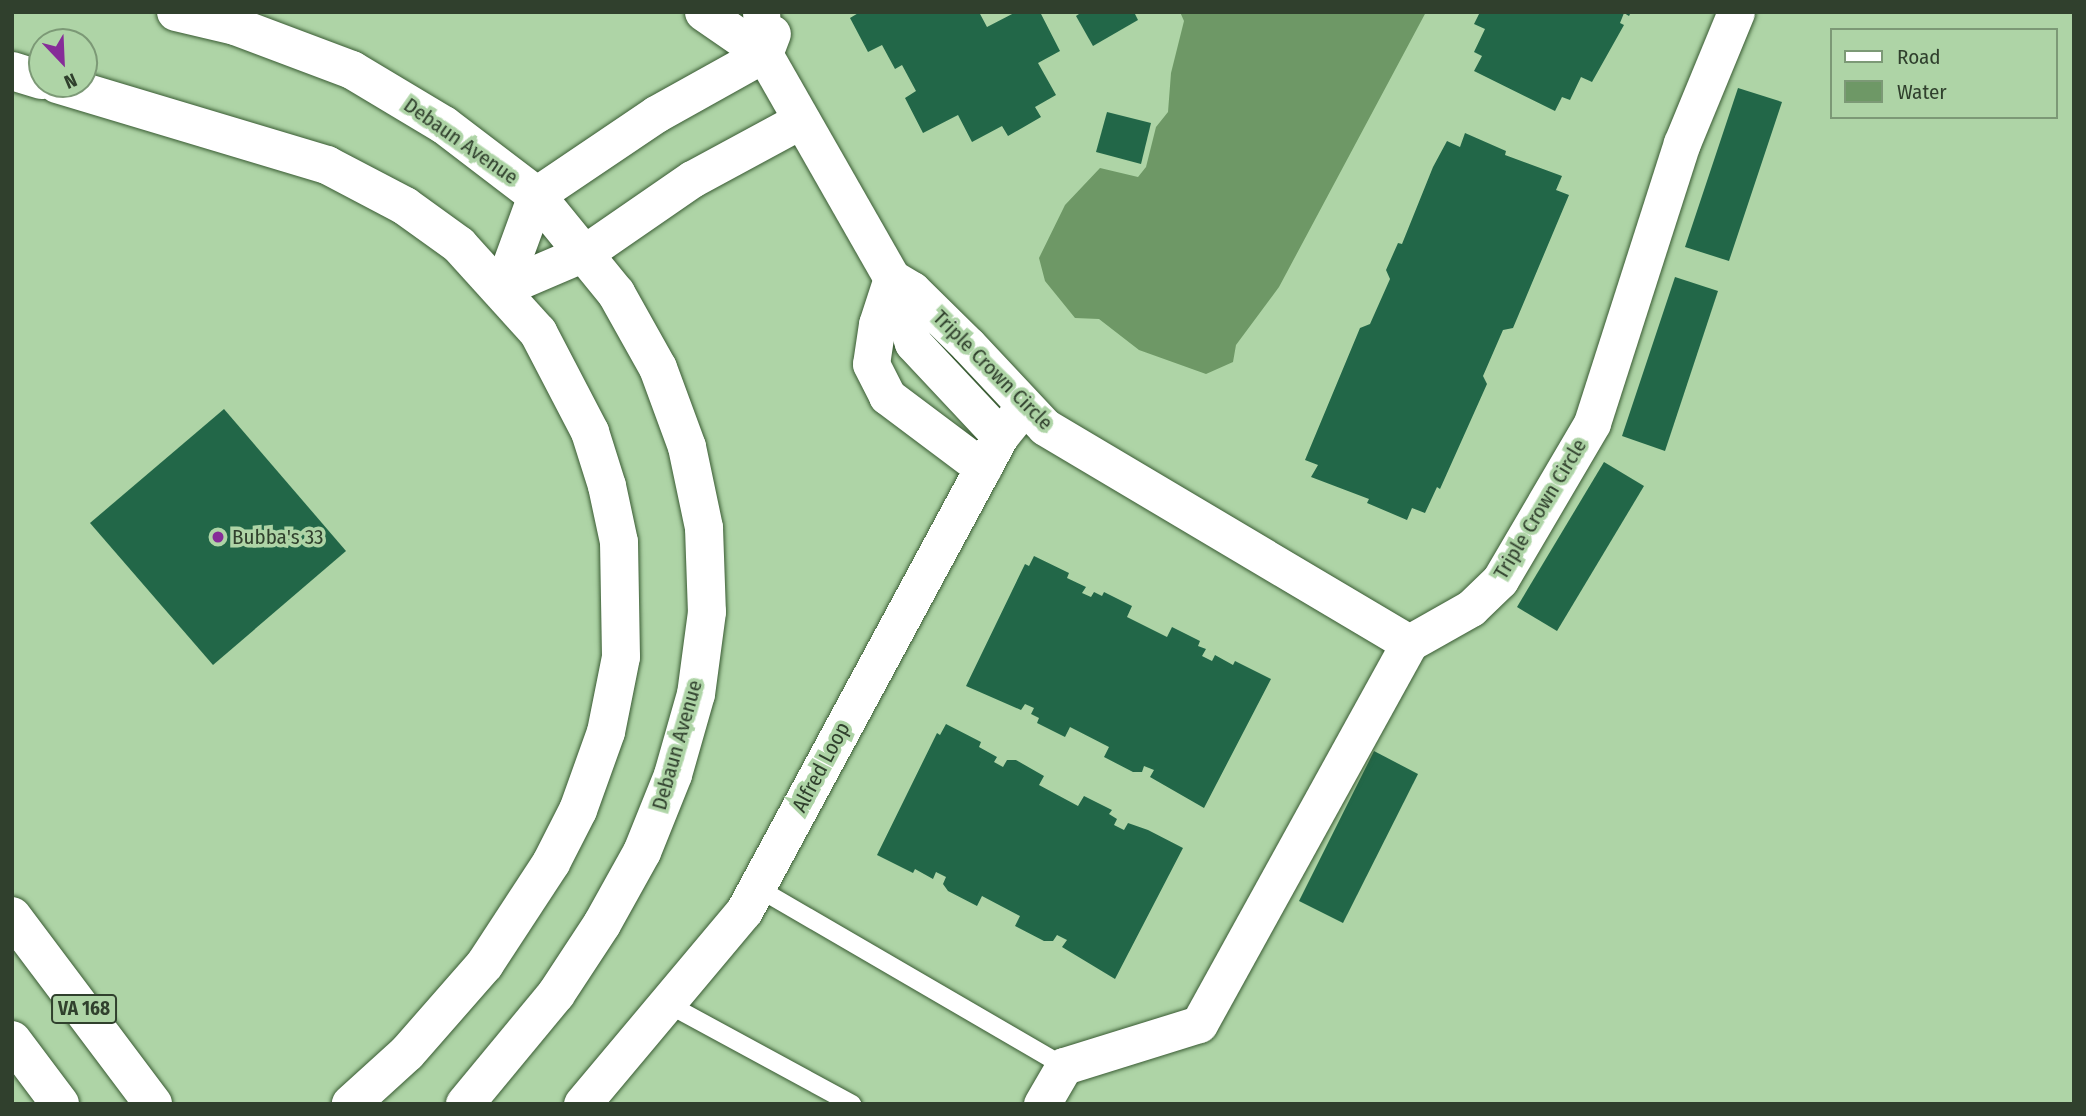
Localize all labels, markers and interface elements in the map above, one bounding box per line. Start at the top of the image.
north arrow [28,28,98,98]
legend [1830,28,2058,119]
text: Road [1897,44,1941,70]
text: N [61,68,80,94]
text: Water [1897,79,1947,105]
street label: Debaun Avenue [399,92,523,190]
street label: Triple Crown Circle [928,305,1058,435]
street label: Triple Crown Circle [1488,434,1592,584]
place label: Bubba's 33 [232,524,324,550]
marker: Bubba's 33 [210,529,226,545]
street label: Debaun Avenue [646,677,708,813]
street label: Alfred Loop [787,718,855,816]
road number: VA 168 [51,993,117,1024]

